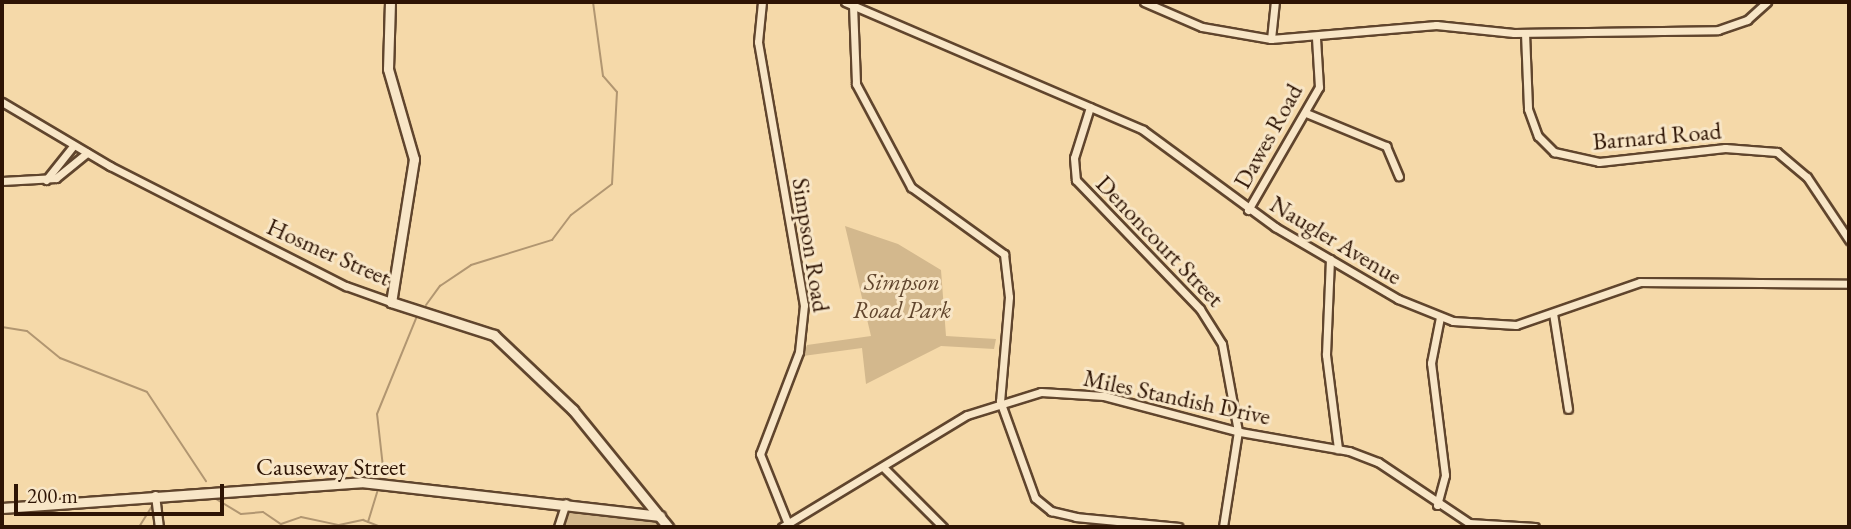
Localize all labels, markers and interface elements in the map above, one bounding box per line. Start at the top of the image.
street label: Dawes Road [1227,79,1309,193]
street label: Barnard Road [1591,116,1723,156]
street label: Denoncourt Street [1090,169,1230,313]
street label: Simpson Road [786,176,836,314]
street label: Naugler Avenue [1265,189,1407,291]
street label: Hosmer Street [263,212,395,292]
park label: Simpson Road Park [853,268,951,324]
street label: Miles Standish Drive [1081,363,1273,431]
street label: Causeway Street [256,453,406,481]
scale bar [18,470,228,514]
text: 200 m [27,482,78,509]

